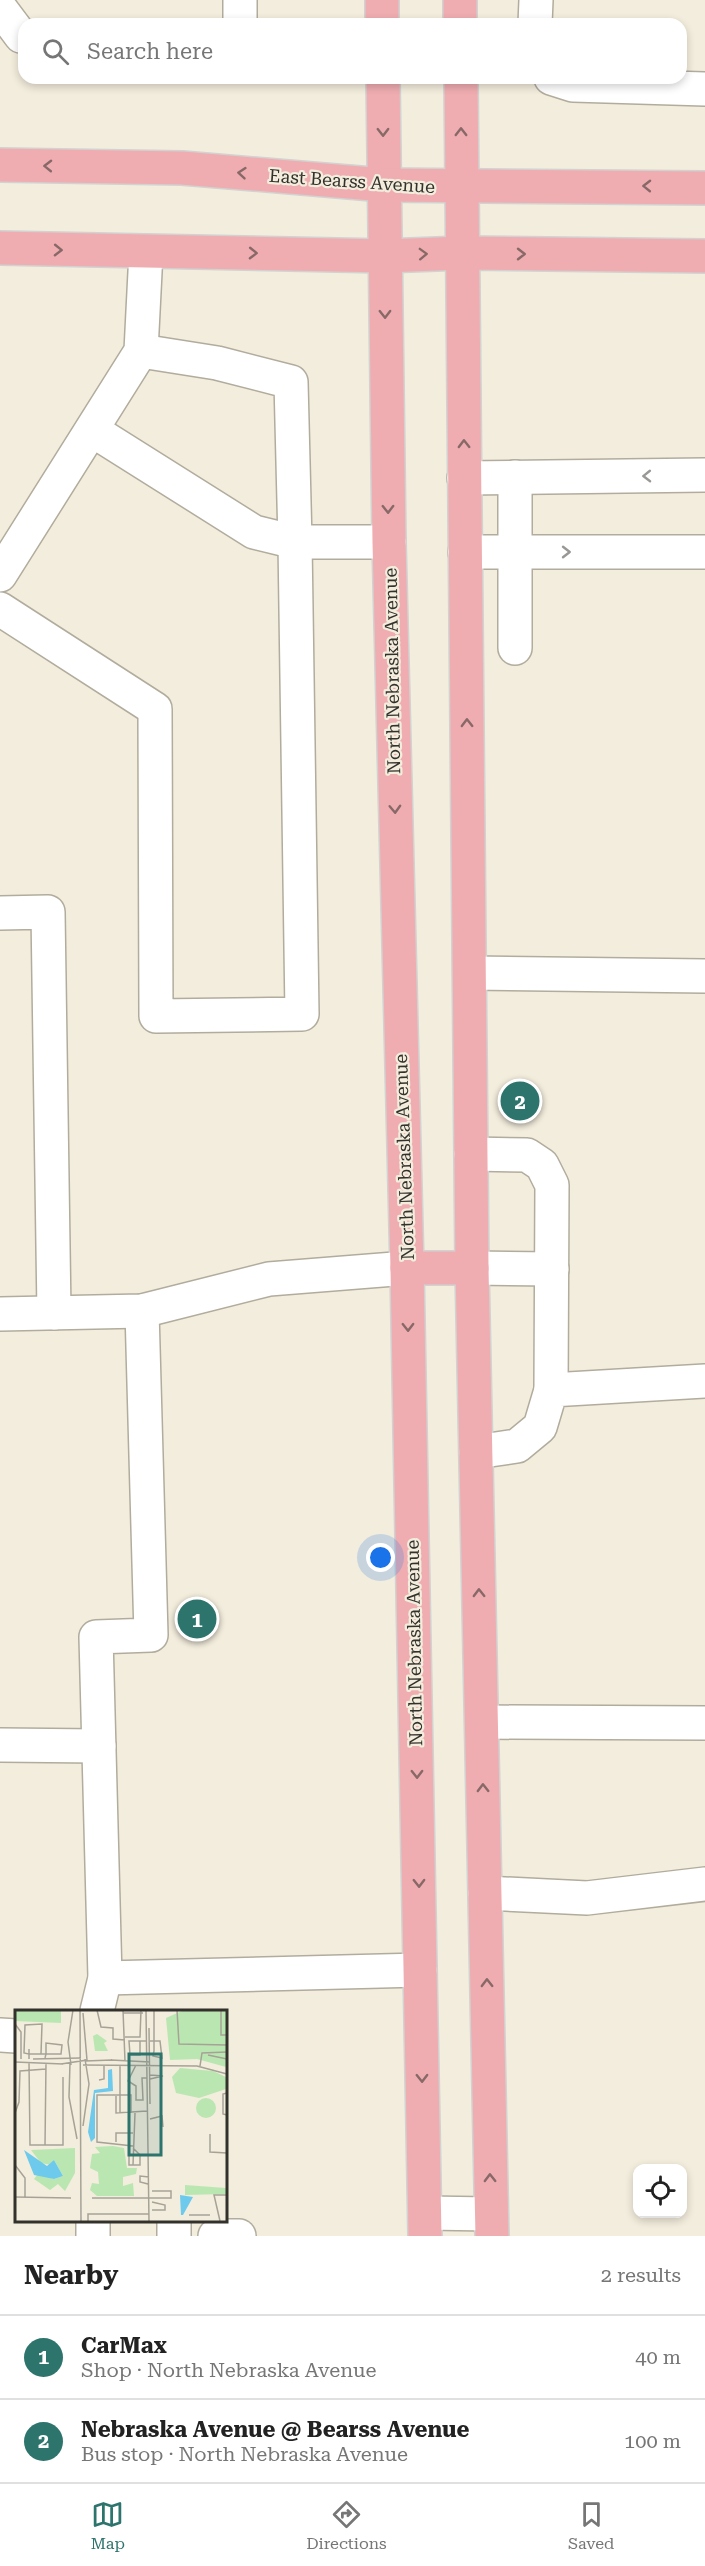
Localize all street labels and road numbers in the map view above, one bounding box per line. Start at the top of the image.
street label: East Bearss Avenue [268,165,436,197]
street label: North Nebraska Avenue [380,567,404,774]
street label: North Nebraska Avenue [390,1053,418,1261]
street label: North Nebraska Avenue [402,1539,426,1746]

